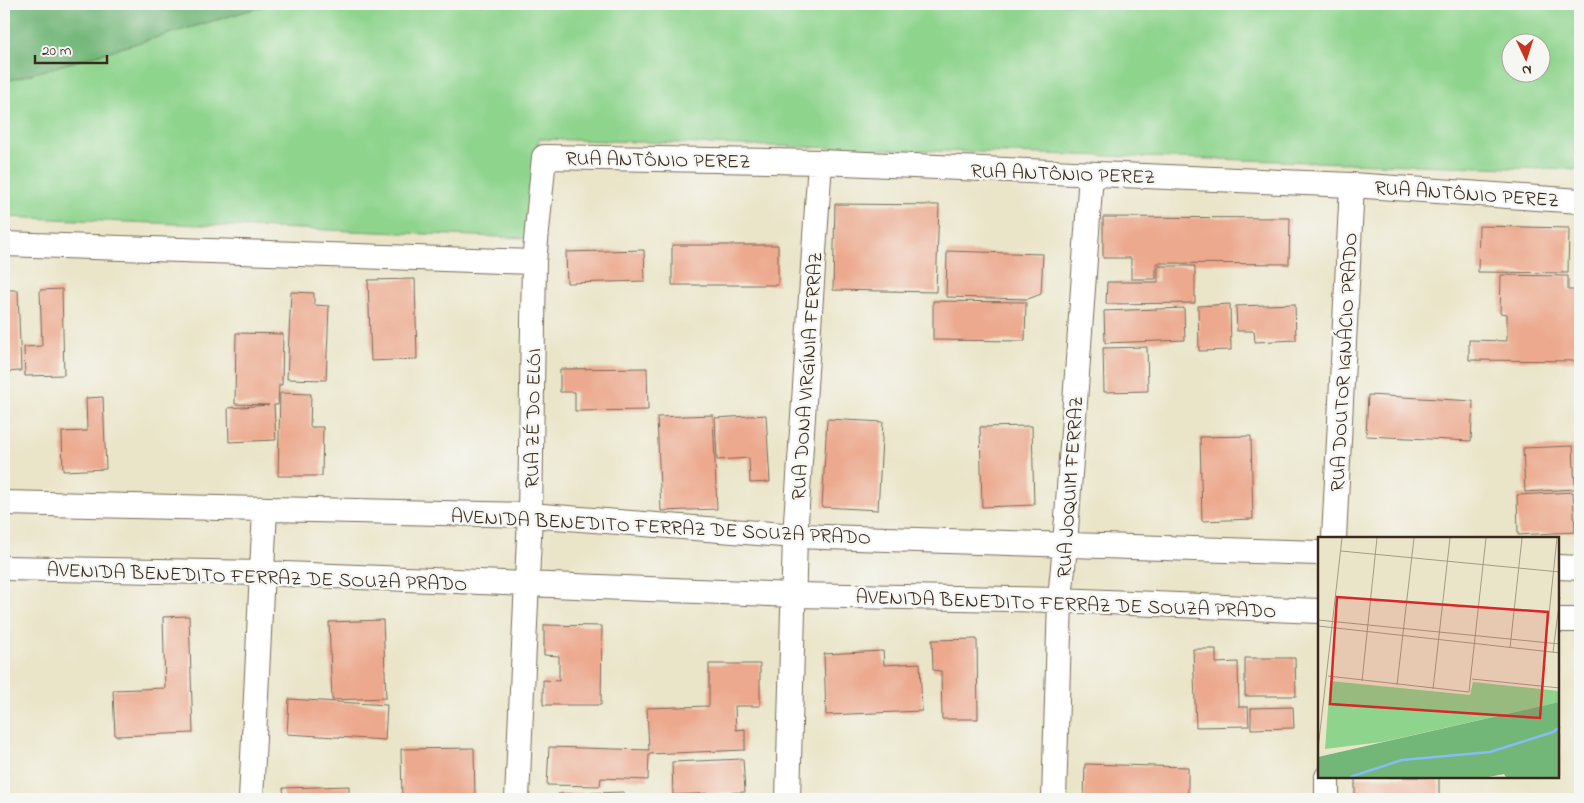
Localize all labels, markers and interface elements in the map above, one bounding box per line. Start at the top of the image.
scale bar [35,32,108,64]
north arrow [1502,32,1552,82]
text: 20 m [42,40,72,62]
text: N [1521,59,1532,80]
street label: RUA ANTÔNIO PEREZ [565,145,751,178]
street label: RUA ANTÔNIO PEREZ [970,158,1156,193]
street label: RUA ANTÔNIO PEREZ [1374,175,1560,216]
street label: RUA DOUTOR IGNÁCIO PRADO [1324,232,1367,492]
street label: RUA DONA VIRGÍNIA FERRAZ [785,251,832,501]
street label: RUA ZÉ DO ELÓI [519,348,550,488]
street label: RUA JOQUIM FERRAZ [1051,395,1092,579]
street label: AVENIDA BENEDITO FERRAZ DE SOUZA PRADO [450,503,872,554]
inset map [1318,537,1559,778]
street label: AVENIDA BENEDITO FERRAZ DE SOUZA PRADO [46,557,468,600]
street label: AVENIDA BENEDITO FERRAZ DE SOUZA PRADO [855,584,1277,627]

